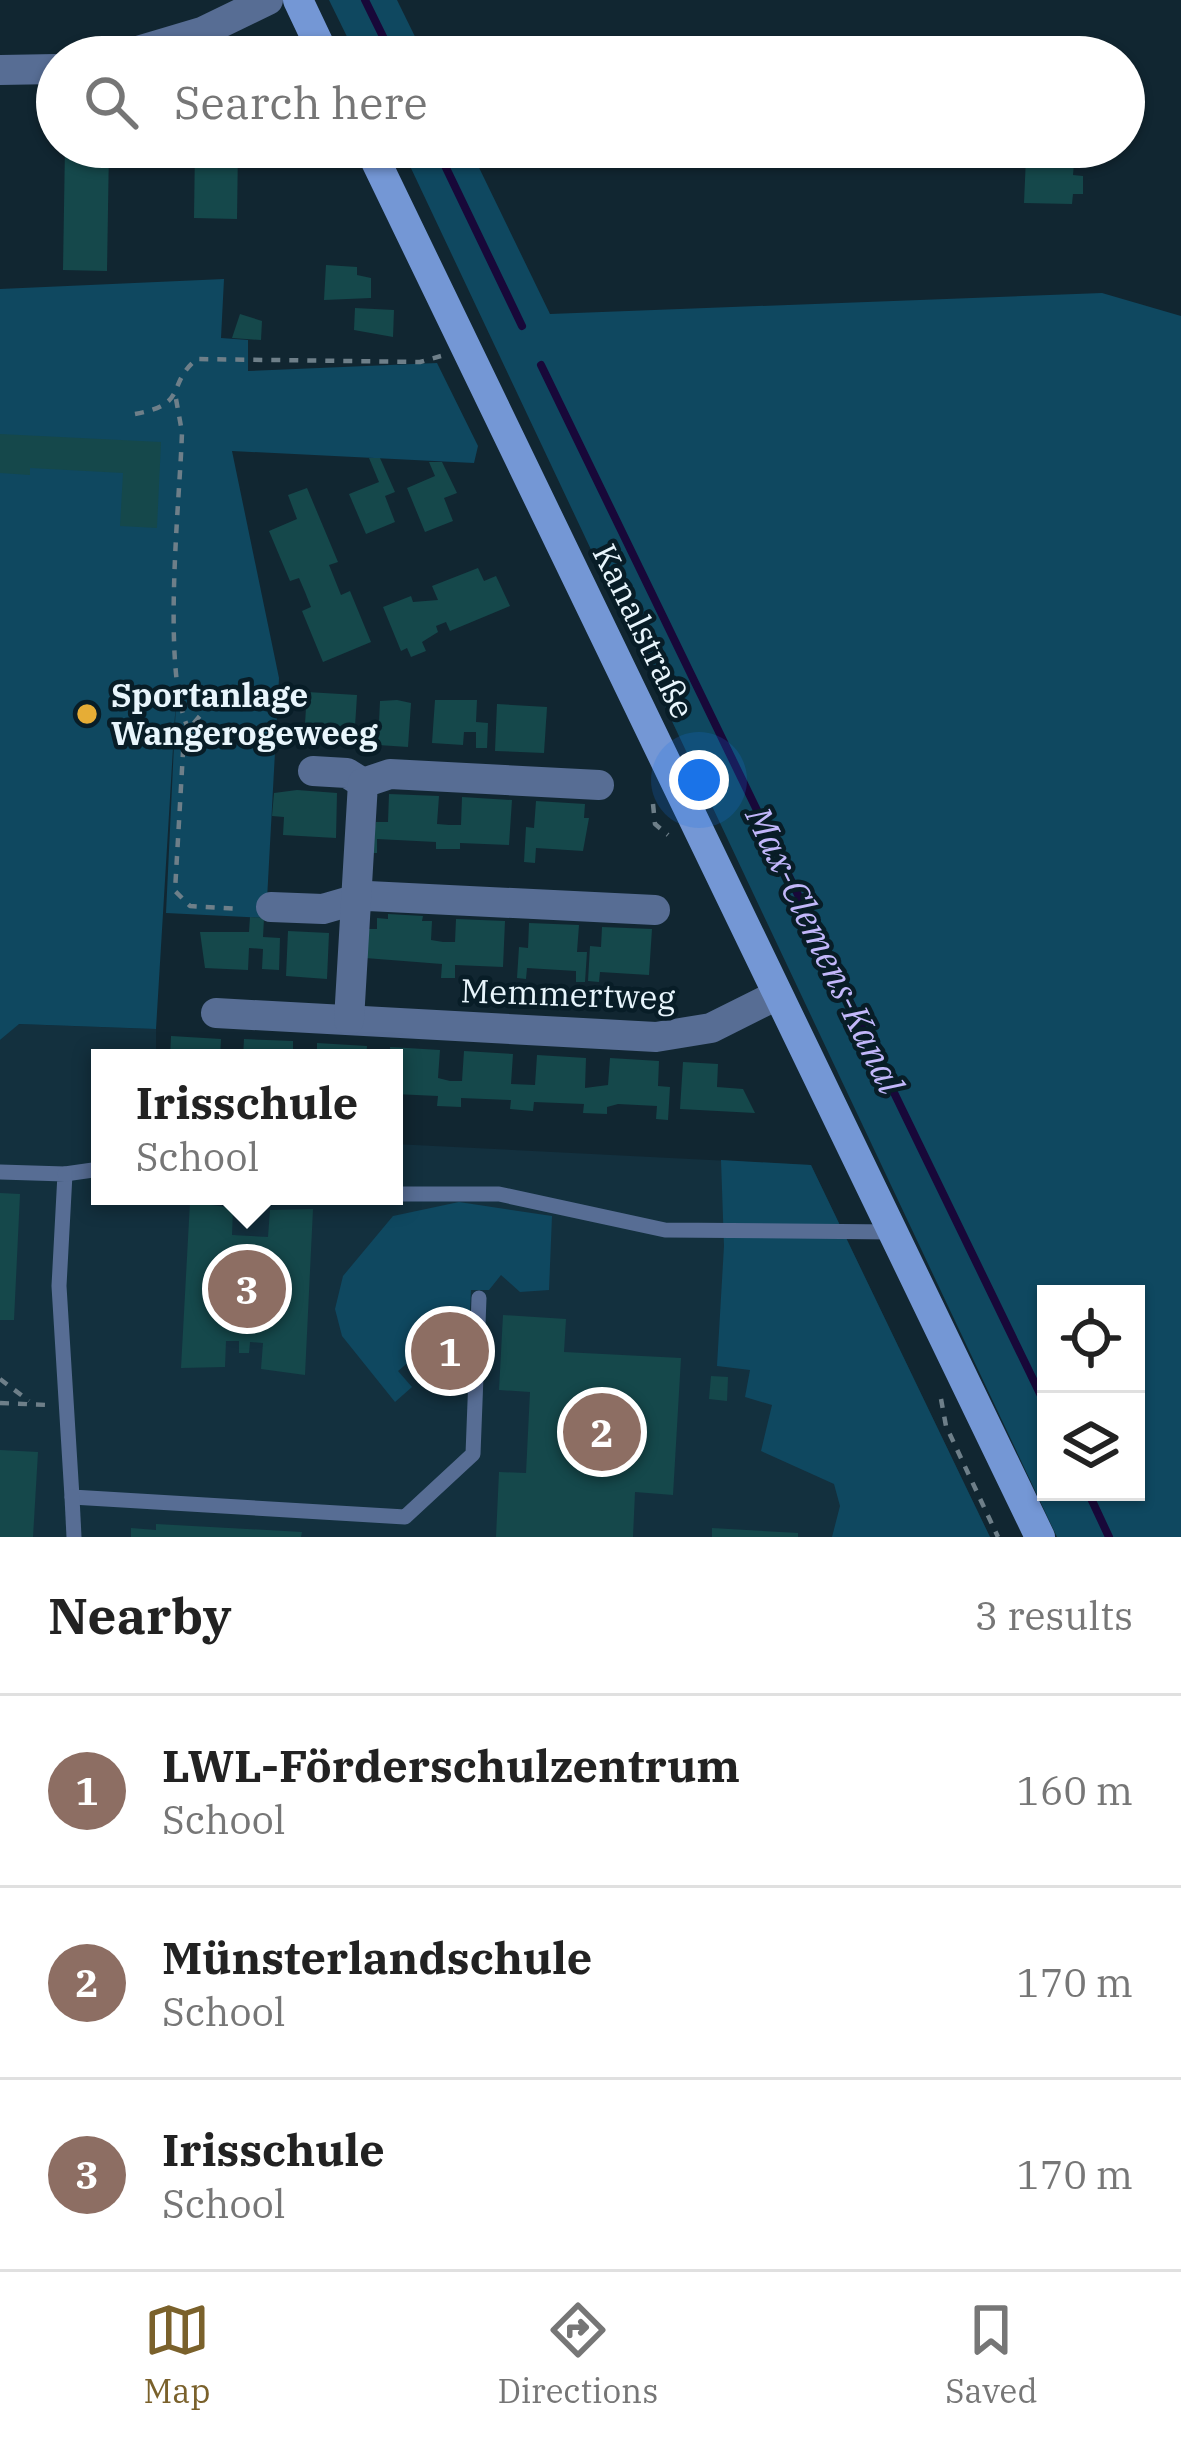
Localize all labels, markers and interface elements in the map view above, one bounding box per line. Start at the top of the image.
search box [36,36,1145,168]
icon: search [78,69,144,135]
text: Search here [174,73,428,131]
street label: Kanalstraße [584,536,705,725]
place label: Sportanlage Wangerogeweeg [111,673,378,754]
marker: Sportanlage Wangerogeweeg [74,701,100,727]
your location [669,750,729,810]
water label: Max-Clemens-Kanal [735,798,916,1102]
street label: Memmertweg [460,968,676,1019]
popup [91,1049,403,1205]
text: Irisschule [136,1073,358,1131]
text: School [136,1131,259,1182]
pin: 3 [208,1244,286,1334]
map controls [1037,1285,1145,1501]
button: locate [1037,1285,1145,1393]
pin: 1 [411,1306,489,1396]
pin: 2 [563,1387,641,1477]
button: layers [1037,1393,1145,1501]
text: Nearby [48,1582,232,1648]
text: 3 results [975,1590,1133,1641]
text: LWL-Förderschulzentrum [162,1736,740,1794]
text: 1 [75,1765,99,1816]
text: 160 m [1017,1765,1133,1816]
text: School [162,1794,285,1845]
text: Münsterlandschule [162,1928,592,1986]
text: 2 [75,1957,99,2008]
text: 170 m [1017,1957,1133,2008]
text: School [162,1986,285,2037]
text: Irisschule [162,2120,385,2178]
text: 3 [75,2149,99,2200]
text: 170 m [1017,2149,1133,2200]
text: School [162,2178,285,2229]
tab: Map [143,2297,210,2412]
tab: Directions [497,2297,658,2412]
tab: Saved [945,2297,1038,2412]

